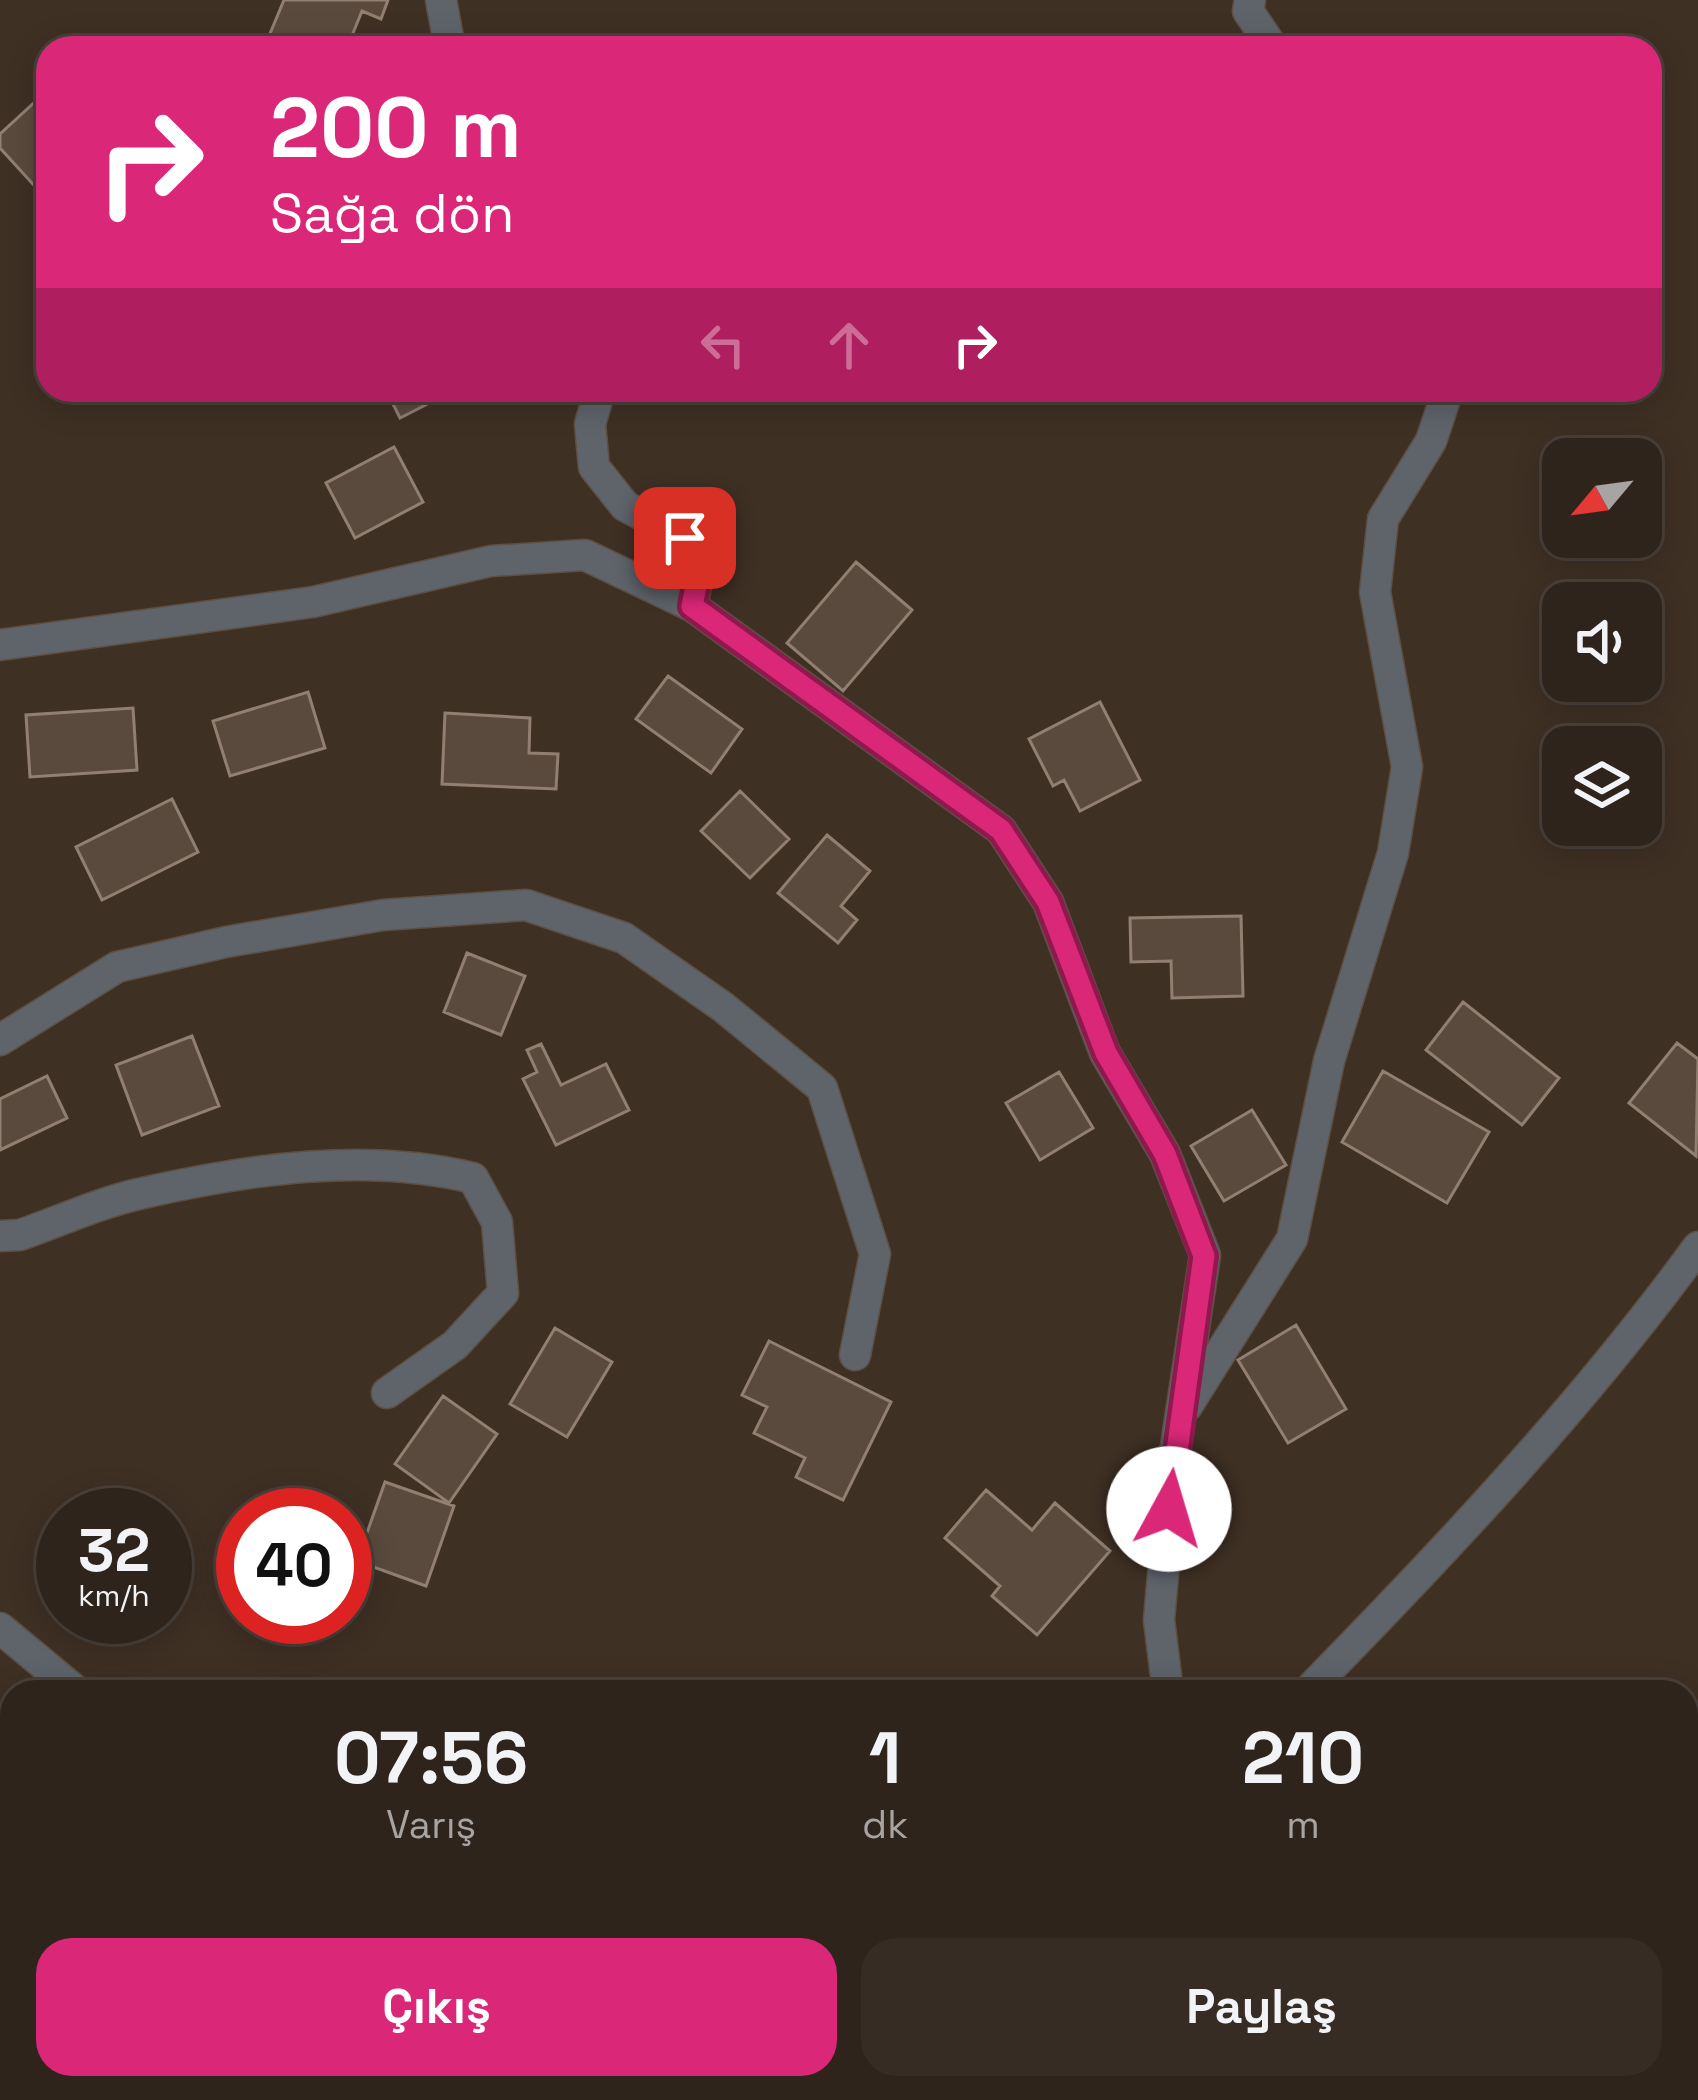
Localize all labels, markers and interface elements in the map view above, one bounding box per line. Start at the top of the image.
text: 200 m [270,74,522,182]
icon: right [72,84,228,240]
text: Sağa dön [270,179,514,248]
icon: left [690,312,756,378]
icon: ahead [816,312,882,378]
icon: right [942,312,1008,378]
north arrow [1542,438,1662,558]
map controls [1542,438,1662,846]
pin [634,487,736,589]
icon: arrive [652,505,718,571]
button: sound [1542,582,1662,702]
button: layers [1542,726,1662,846]
position arrow [1106,1446,1232,1572]
speed limit sign: 40 [216,1488,372,1644]
text: 32 [78,1512,150,1589]
text: km/h [78,1576,150,1615]
text: 07:56 [334,1712,528,1804]
text: 1 [869,1712,901,1804]
text: 210 [1242,1712,1364,1804]
text: Varış [386,1800,476,1849]
text: dk [862,1800,908,1849]
text: m [1286,1800,1320,1849]
button: Çıkış [36,1938,837,2076]
button: Paylaş [861,1938,1662,2076]

